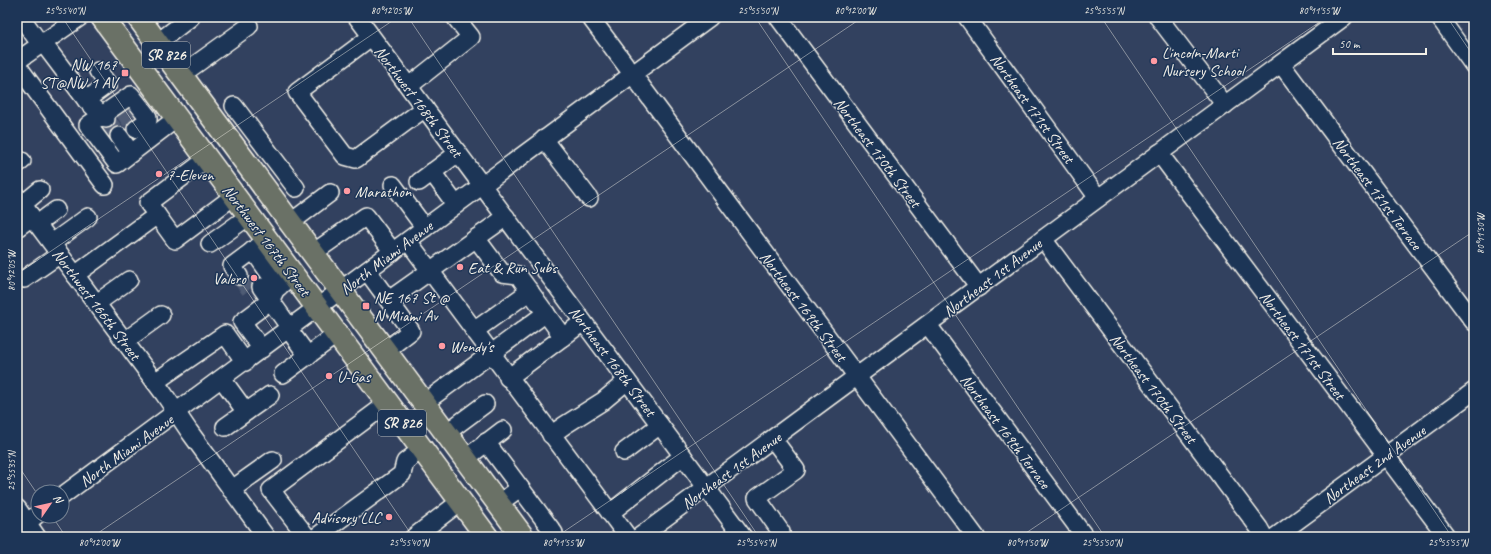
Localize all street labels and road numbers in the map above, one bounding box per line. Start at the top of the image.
road number: SR 826 [142,42,190,68]
street label: Northwest 168th Street [370,42,468,163]
street label: Northeast 171st Street [986,50,1080,169]
street label: Northeast 170th Street [829,94,926,213]
street label: Northeast 171st Terrace [1328,133,1427,255]
street label: Northwest 167th Street [218,181,316,302]
street label: North Miami Avenue [336,215,438,299]
street label: Northeast 1st Avenue [939,233,1047,321]
street label: Northwest 166th Street [48,245,146,366]
street label: Northeast 169th Street [755,248,852,367]
street label: Northeast 171st Street [1255,287,1351,405]
street label: Northeast 168th Street [564,303,661,422]
street label: Northeast 170th Street [1105,330,1202,449]
street label: Northeast 169th Terrace [956,371,1056,494]
street label: North Miami Avenue [76,409,179,492]
road number: SR 826 [378,410,426,436]
street label: Northeast 2nd Avenue [1320,420,1431,509]
street label: Northeast 1st Avenue [678,427,787,514]

